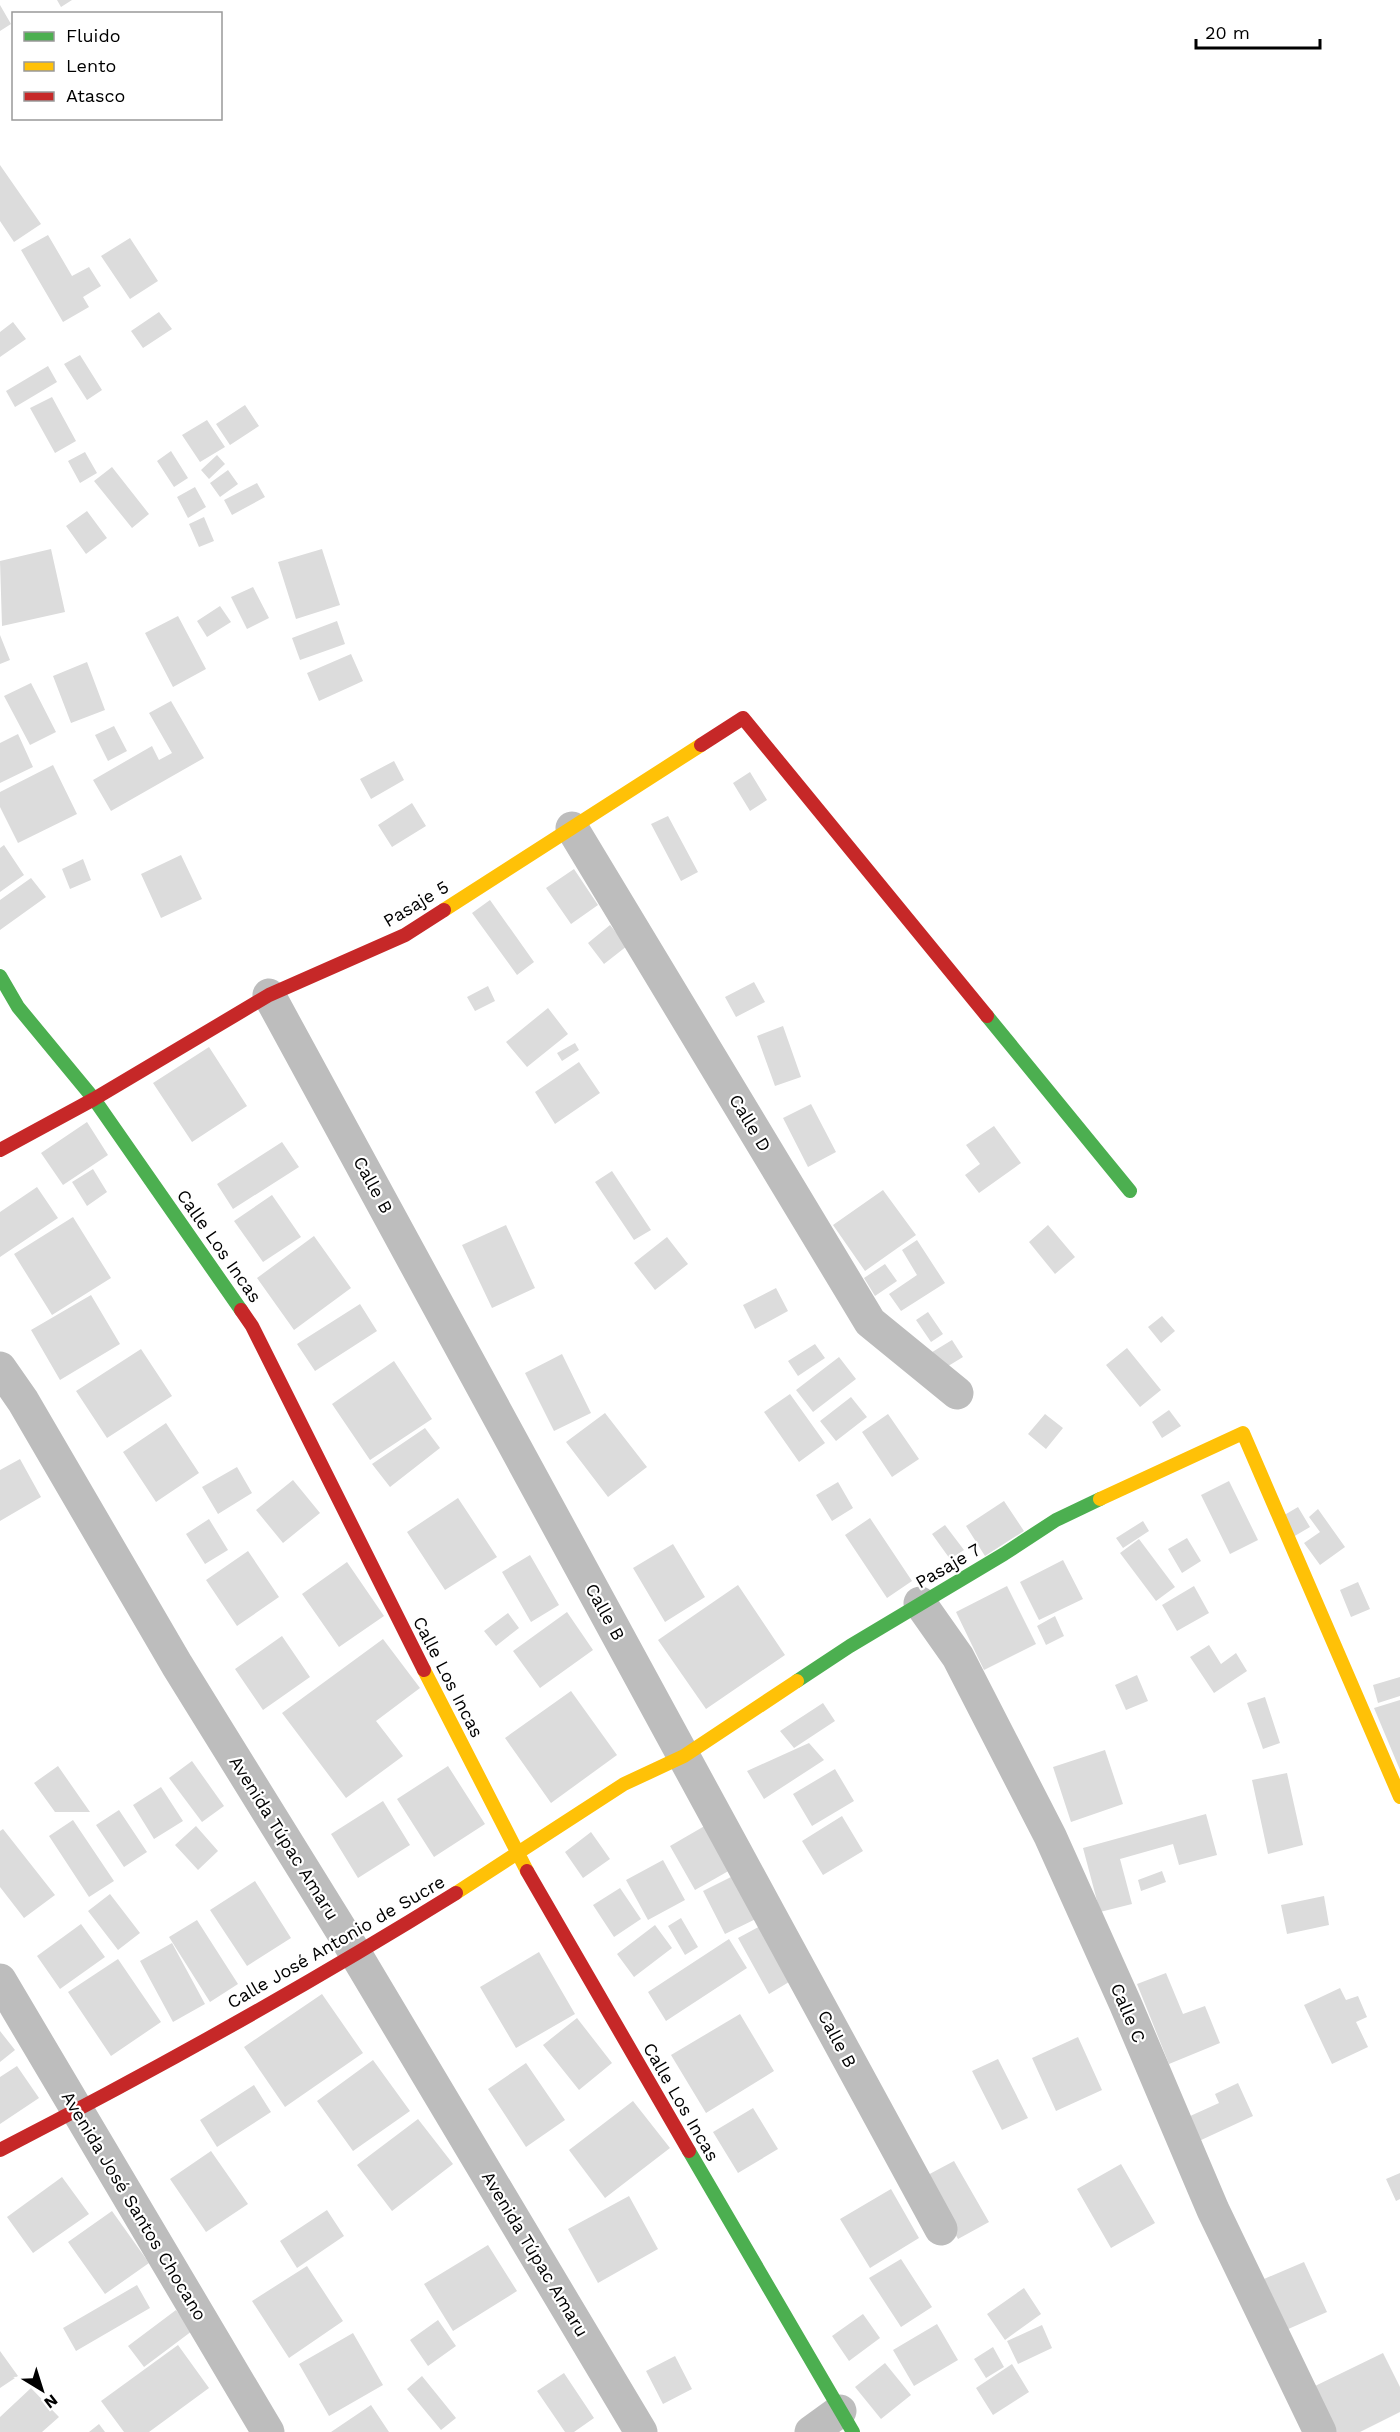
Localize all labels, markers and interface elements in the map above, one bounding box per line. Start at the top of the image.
legend [12,12,222,120]
scale bar [1196,12,1320,50]
text: 20 m [1205,22,1250,43]
text: Fluido [66,25,120,46]
text: Lento [66,55,116,76]
text: Atasco [66,85,125,106]
street label: Pasaje 5 [379,876,452,931]
street label: Calle D [725,1090,776,1155]
street label: Calle B [349,1153,398,1217]
street label: Calle Los Incas [173,1185,266,1306]
street label: Pasaje 7 [912,1539,984,1593]
street label: Calle B [581,1580,630,1644]
street label: Calle Los Incas [409,1613,488,1741]
street label: Avenida Túpac Amaru [225,1752,343,1923]
street label: Calle José Antonio de Sucre [223,1871,448,2013]
street label: Calle C [1107,1980,1150,2046]
street label: Calle B [814,2007,861,2071]
street label: Calle Los Incas [639,2039,724,2165]
street label: Avenida José Santos Chocano [58,2087,211,2324]
street label: Avenida Túpac Amaru [478,2167,593,2340]
north arrow [12,2360,72,2420]
text: N [40,2390,61,2413]

